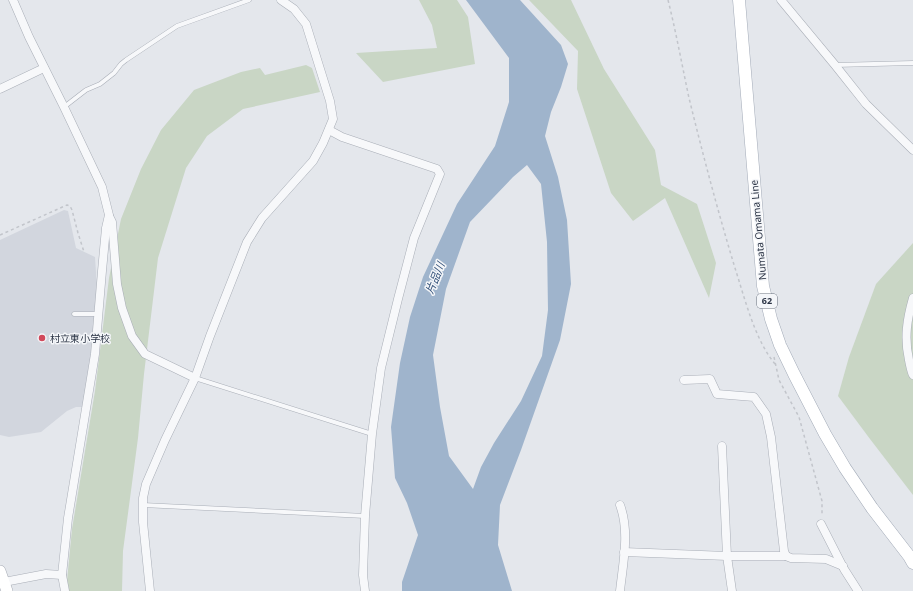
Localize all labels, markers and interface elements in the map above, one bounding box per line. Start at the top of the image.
street label: Numata Omama Line [747,179,769,281]
water label: 片品川 [421,259,448,296]
road number: 62 [757,294,777,308]
place label: 村立東小学校 [50,331,110,345]
marker: 村立東小学校 [37,333,47,343]

